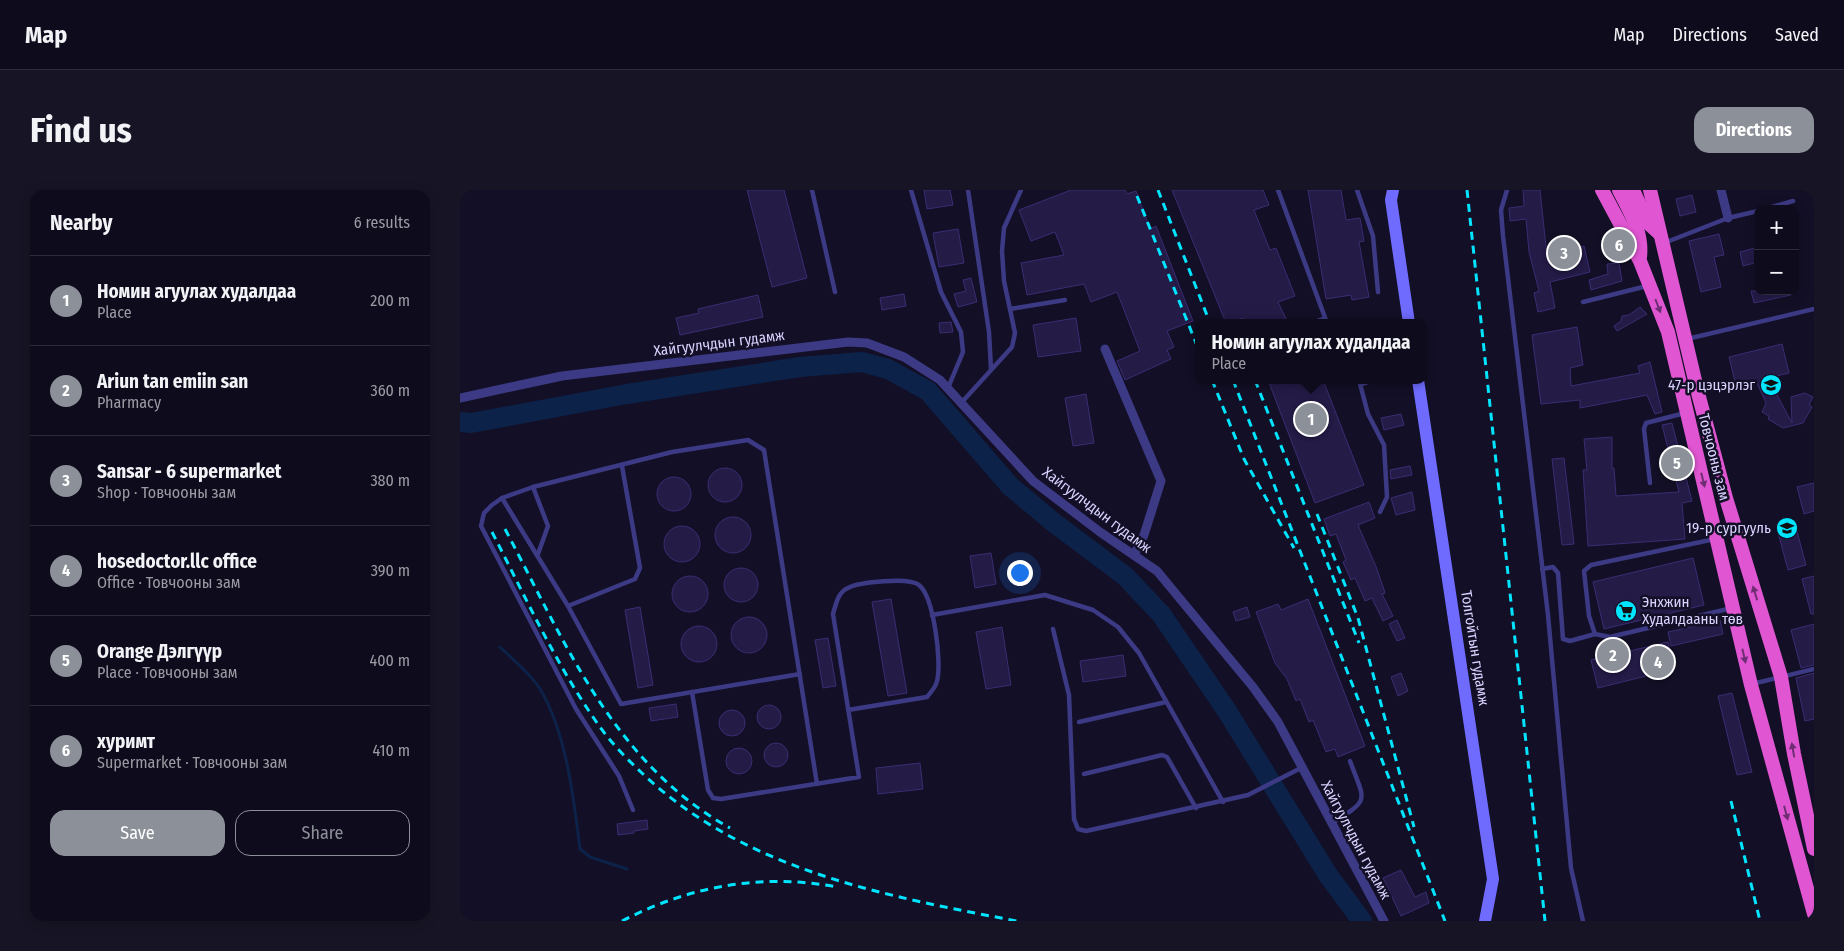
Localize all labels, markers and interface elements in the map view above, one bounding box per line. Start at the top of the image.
text: Map [25,21,67,49]
text: Map [1613,24,1645,46]
text: Directions [1673,24,1747,46]
text: Saved [1775,24,1819,46]
button: Directions [1694,107,1814,153]
text: Find us [30,109,132,151]
map controls [1754,205,1799,295]
button: + [1754,205,1799,250]
text: Nearby [50,210,112,236]
text: 6 results [354,213,410,232]
pin: 6 [1603,226,1635,264]
pin: 3 [1548,234,1580,272]
button: − [1754,250,1799,295]
text: Номин агуулах худалдаа [97,280,296,303]
text: 1 [63,291,69,310]
text: 200 m [370,291,410,310]
one-way arrow [1654,299,1662,314]
text: Place [97,303,132,322]
popup [1195,319,1427,384]
street label: Хайгуулчдын гудамж [653,326,786,360]
text: Номин агуулах худалдаа [1211,331,1411,354]
text: Place [1211,354,1246,373]
text: Ariun tan emiin san [97,370,248,393]
school or university icon: 47-р цэцэрлэг [1759,373,1783,397]
place label: 47-р цэцэрлэг [1668,376,1755,394]
text: 2 [62,381,70,400]
text: 360 m [370,381,410,400]
text: Pharmacy [97,393,161,412]
pin: 1 [1295,400,1327,438]
street label: Товчооны зам [1695,412,1733,502]
pin: 5 [1661,444,1693,482]
text: Sansar - 6 supermarket [97,460,282,483]
street label: Хайгуулчдын гудамж [1039,463,1155,557]
text: 3 [62,471,70,490]
text: 380 m [370,471,410,490]
one-way arrow [1699,473,1707,488]
text: Shop · Товчооны зам [97,483,236,502]
school or university icon: 19-р сургууль [1775,516,1799,540]
place label: 19-р сургууль [1686,519,1771,537]
text: hosedoctor.llc office [97,550,257,573]
your location [1007,560,1033,586]
text: 4 [62,561,70,580]
text: 390 m [371,561,410,580]
text: Office · Товчооны зам [97,573,241,592]
one-way arrow [1750,585,1758,600]
street label: Толгойтын гудамж [1457,589,1493,707]
place label: Энхжин Худалдааны төв [1642,593,1743,628]
supermarket icon: Энхжин Худалдааны төв [1614,599,1638,623]
pin: 2 [1597,636,1629,674]
text: Orange Дэлгүүр [97,640,222,663]
pin: 4 [1642,643,1674,681]
one-way arrow [1740,648,1748,663]
text: 5 [62,651,70,670]
text: 400 m [370,651,410,670]
text: Place · Товчооны зам [97,663,237,682]
text: хуримт [97,730,155,753]
text: 6 [62,741,70,760]
text: 410 m [372,741,410,760]
one-way arrow [1789,742,1797,758]
text: Supermarket · Товчооны зам [97,753,287,772]
street label: Хайгуулчдын гудамж [1317,778,1395,903]
one-way arrow [1782,805,1790,820]
button: Save [50,810,225,856]
button: Share [235,810,410,856]

